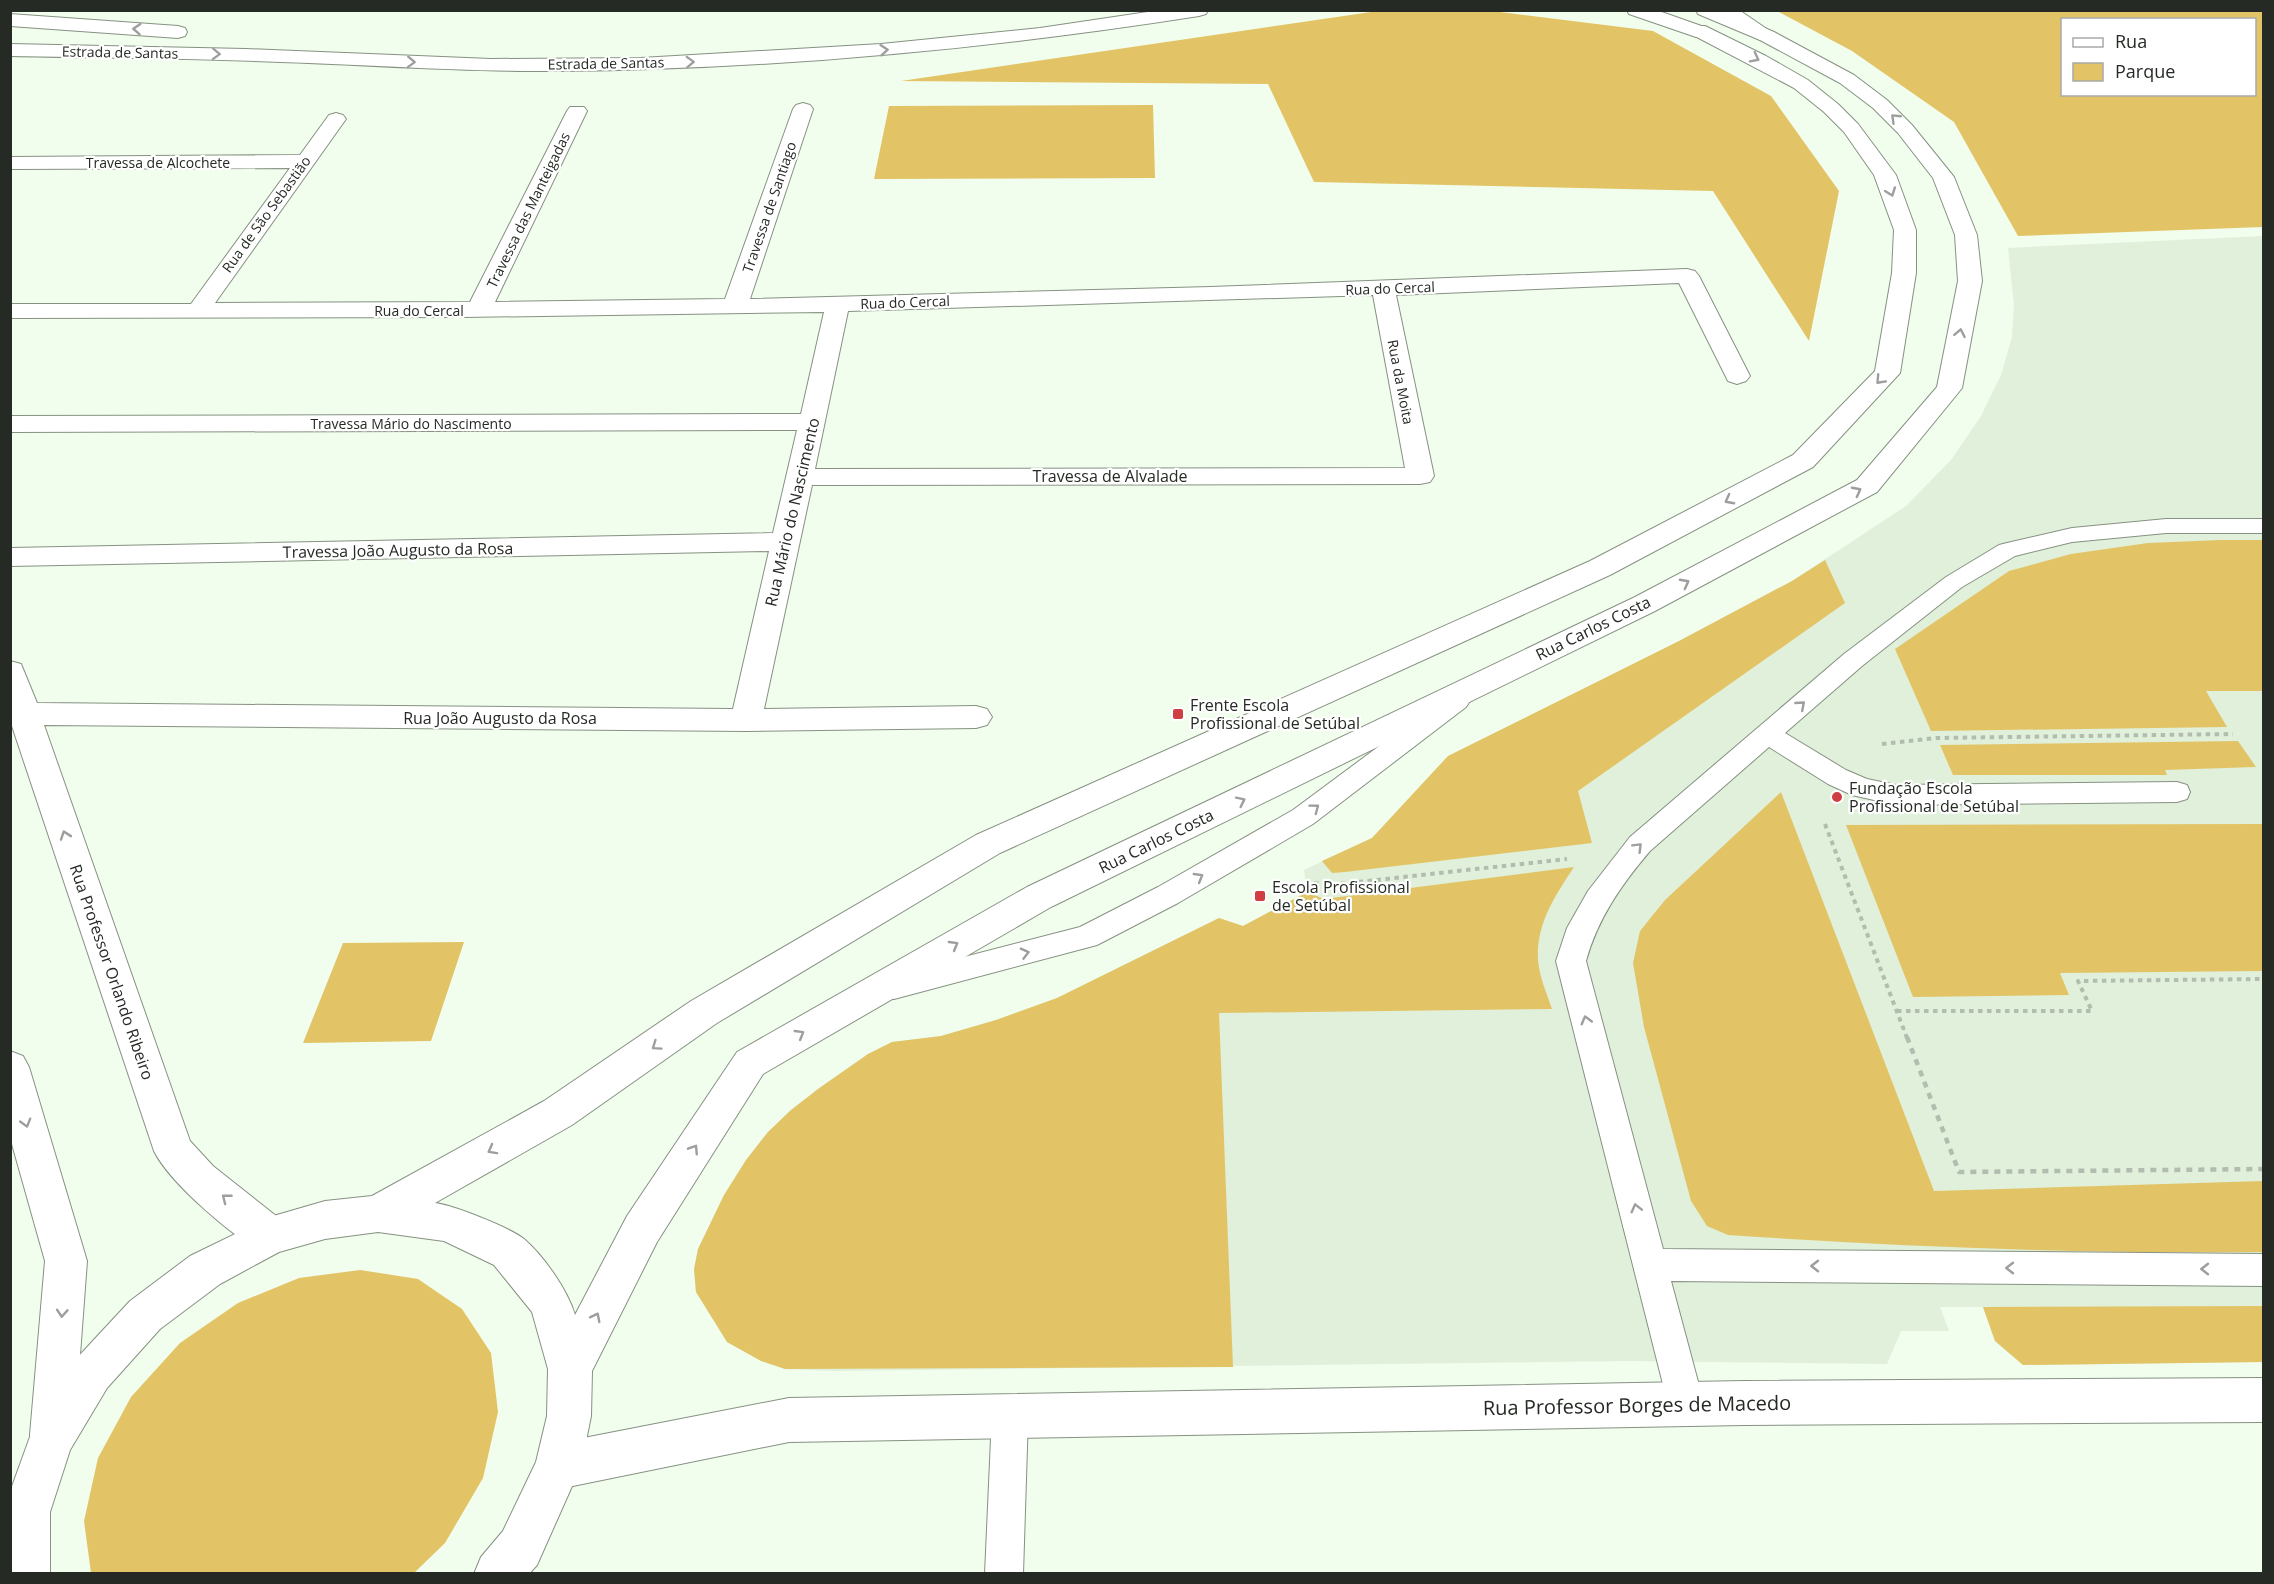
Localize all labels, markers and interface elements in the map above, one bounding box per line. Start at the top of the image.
legend [2061,18,2256,96]
one-way arrow [132,23,141,36]
text: Rua [2115,29,2147,53]
street label: Estrada de Santas [62,41,179,63]
one-way arrow [880,44,889,57]
one-way arrow [211,48,220,61]
one-way arrow [1749,51,1760,62]
street label: Estrada de Santas [548,52,665,74]
one-way arrow [406,55,415,68]
one-way arrow [685,55,694,68]
text: Parque [2115,59,2175,83]
one-way arrow [1891,115,1902,126]
street label: Travessa das Manteigadas [482,129,574,291]
street label: Travessa de Santiago [738,139,800,275]
street label: Rua de São Sebastião [217,152,315,276]
street label: Travessa de Alcochete [86,153,230,172]
one-way arrow [1884,186,1897,197]
street label: Rua do Cercal [1345,277,1435,299]
street label: Rua do Cercal [860,291,950,313]
street label: Rua do Cercal [374,301,464,320]
one-way arrow [1953,328,1966,338]
street label: Rua da Moita [1383,338,1419,426]
one-way arrow [1876,373,1887,384]
street label: Travessa Mário do Nascimento [310,414,512,433]
street label: Rua Mário do Nascimento [760,415,824,609]
street label: Travessa de Alvalade [1032,465,1188,487]
one-way arrow [1851,487,1861,498]
one-way arrow [1725,493,1736,504]
street label: Travessa João Augusto da Rosa [283,537,513,563]
one-way arrow [1679,579,1689,590]
street label: Rua Carlos Costa [1532,591,1654,665]
place label: Frente Escola Profissional de Setúbal [1190,694,1360,734]
one-way arrow [1794,701,1805,712]
street label: Rua João Augusto da Rosa [403,707,597,729]
marker: Frente Escola Profissional de Setúbal [1171,707,1185,721]
place label: Fundação Escola Profissional de Setúbal [1849,777,2019,817]
marker: Fundação Escola Profissional de Setúbal [1830,790,1844,804]
one-way arrow [1234,796,1245,808]
street label: Rua Carlos Costa [1095,804,1217,878]
one-way arrow [1309,804,1320,815]
one-way arrow [59,830,72,841]
one-way arrow [1632,843,1642,854]
street label: Rua Professor Orlando Ribeiro [65,861,159,1083]
one-way arrow [1193,873,1203,885]
place label: Escola Profissional de Setúbal [1272,876,1410,916]
marker: Escola Profissional de Setúbal [1253,889,1267,903]
one-way arrow [948,941,958,952]
one-way arrow [1019,948,1030,960]
one-way arrow [1581,1015,1593,1026]
one-way arrow [794,1029,804,1041]
one-way arrow [652,1039,663,1050]
one-way arrow [19,1118,32,1128]
one-way arrow [488,1143,498,1155]
one-way arrow [687,1144,698,1155]
one-way arrow [221,1195,232,1206]
one-way arrow [1631,1203,1644,1213]
one-way arrow [1811,1260,1820,1272]
one-way arrow [2006,1262,2015,1274]
one-way arrow [2201,1263,2210,1275]
one-way arrow [56,1308,69,1317]
one-way arrow [589,1313,601,1324]
street label: Rua Professor Borges de Macedo [1483,1389,1791,1421]

